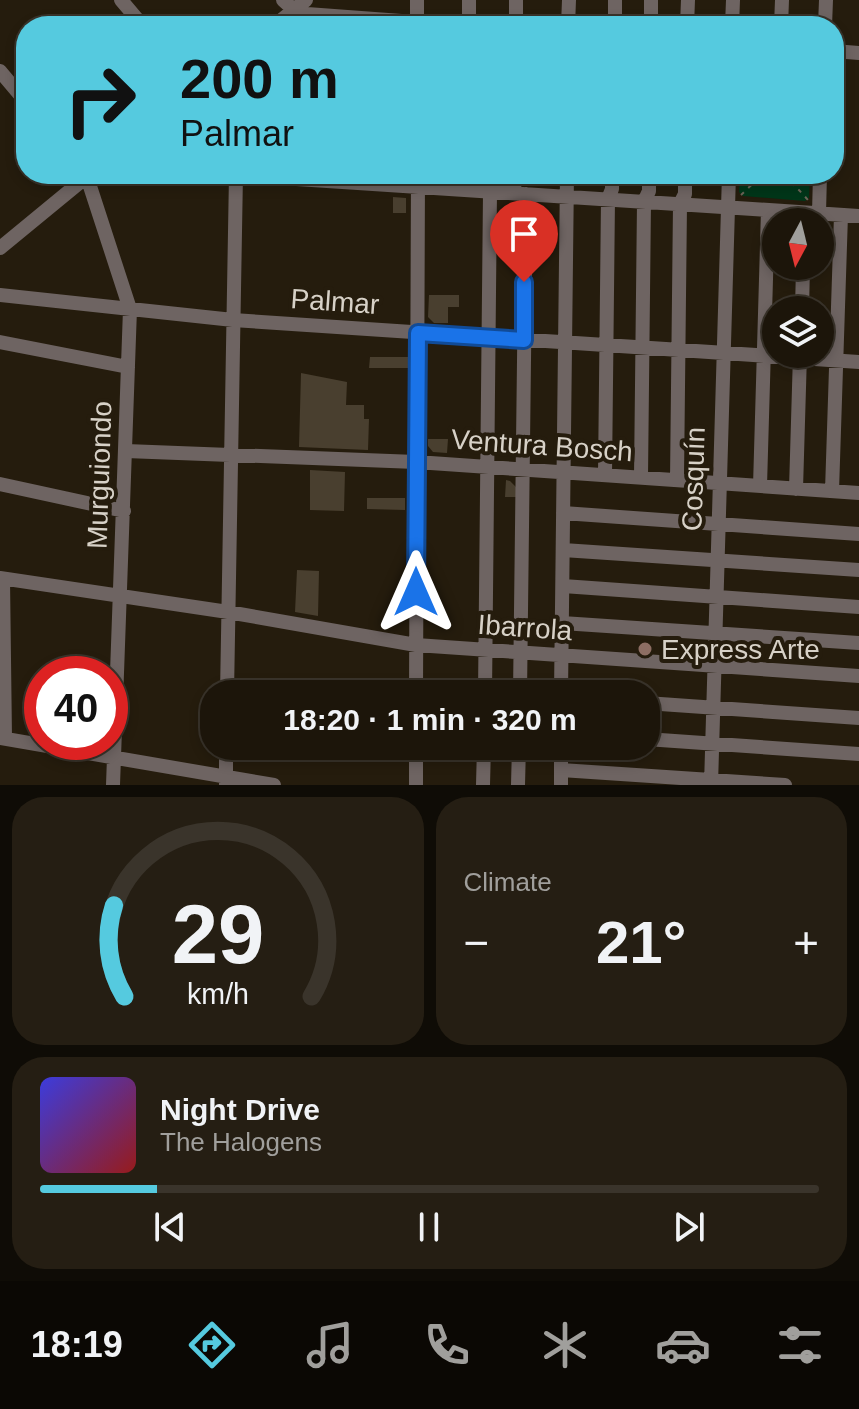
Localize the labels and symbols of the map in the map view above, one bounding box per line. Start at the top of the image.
pin [490,200,558,282]
north arrow [762,208,834,280]
street label: Palmar [290,283,380,320]
street label: Murguiondo [81,401,118,549]
street label: Ventura Bosch [450,424,634,467]
street label: Cosquín [676,426,711,532]
position arrow [374,550,458,634]
street label: Ibarrola [477,609,574,646]
place label: Express Arte [661,634,820,665]
marker: Express Arte [636,640,654,658]
speed limit sign: 40 [24,656,128,760]

